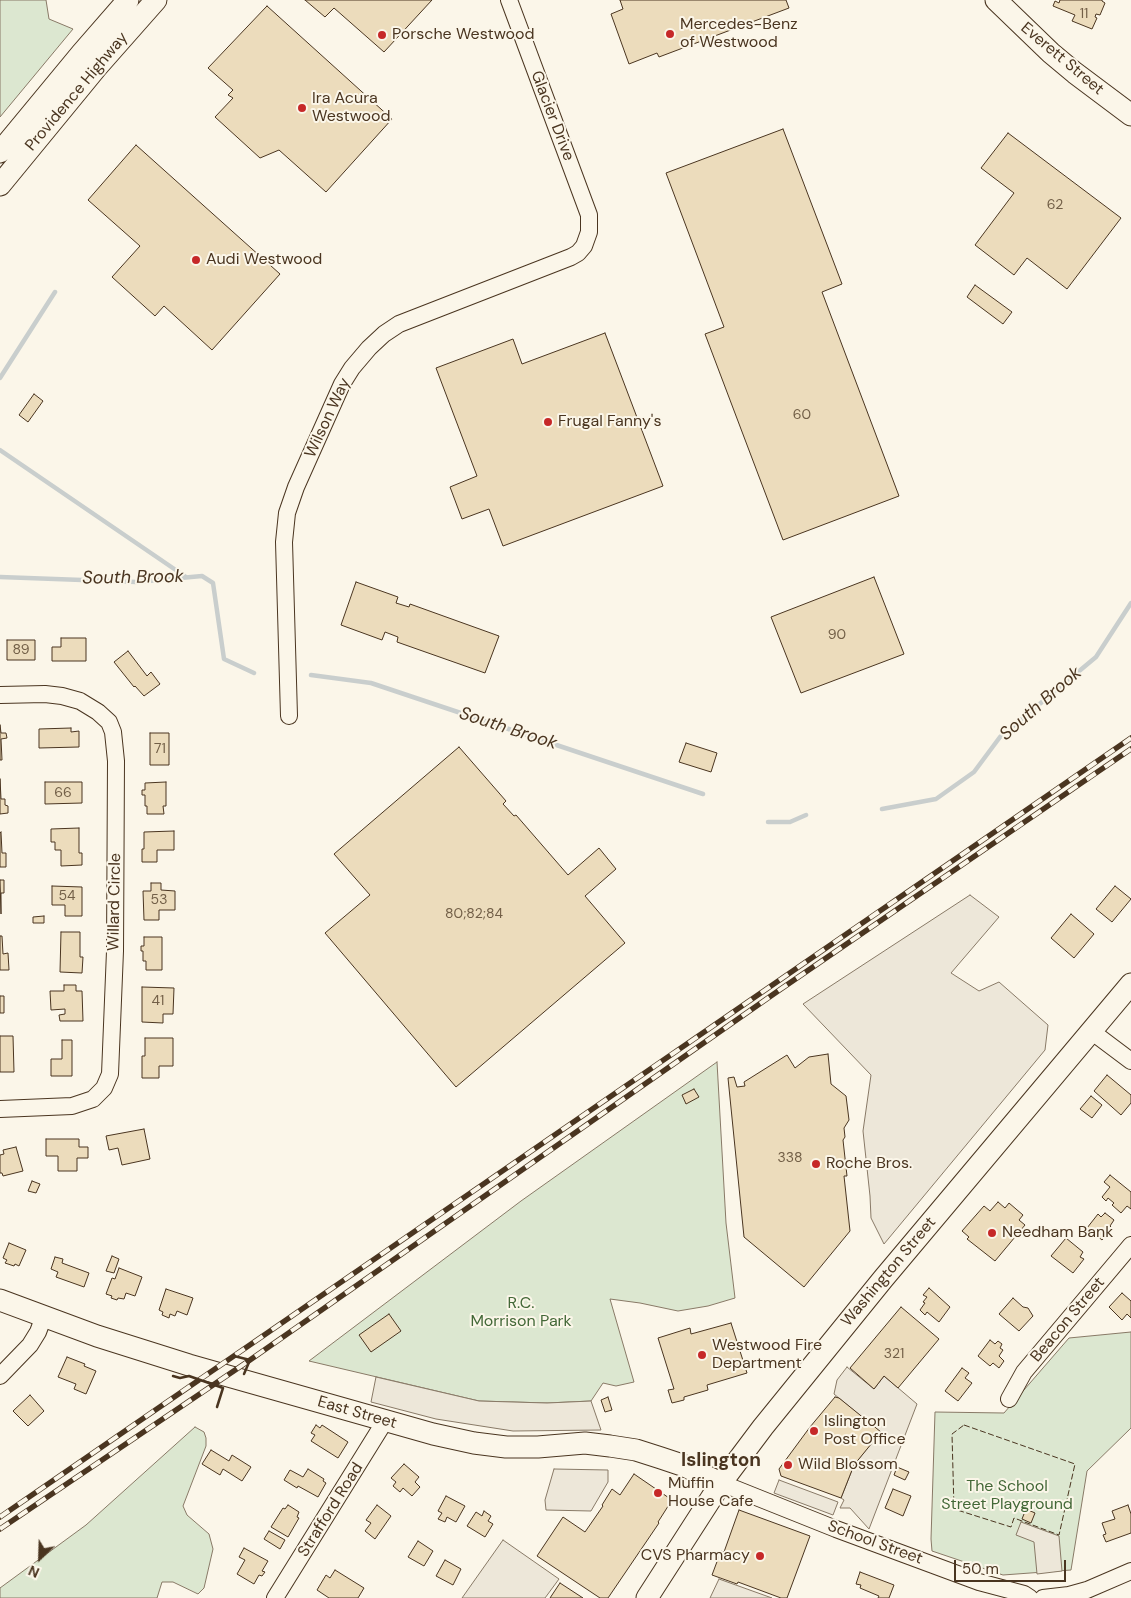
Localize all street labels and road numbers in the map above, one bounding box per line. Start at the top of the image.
street label: Everett Street [1016,19,1108,99]
street label: Providence Highway [22,29,132,155]
street label: Glacier Drive [526,68,578,164]
street label: Wilson Way [301,375,355,461]
street label: Willard Circle [105,853,125,951]
street label: Washington Street [838,1213,940,1331]
street label: Beacon Street [1027,1274,1109,1366]
street label: East Street [315,1393,399,1433]
street label: Strafford Road [294,1459,368,1561]
street label: School Street [825,1517,925,1569]

